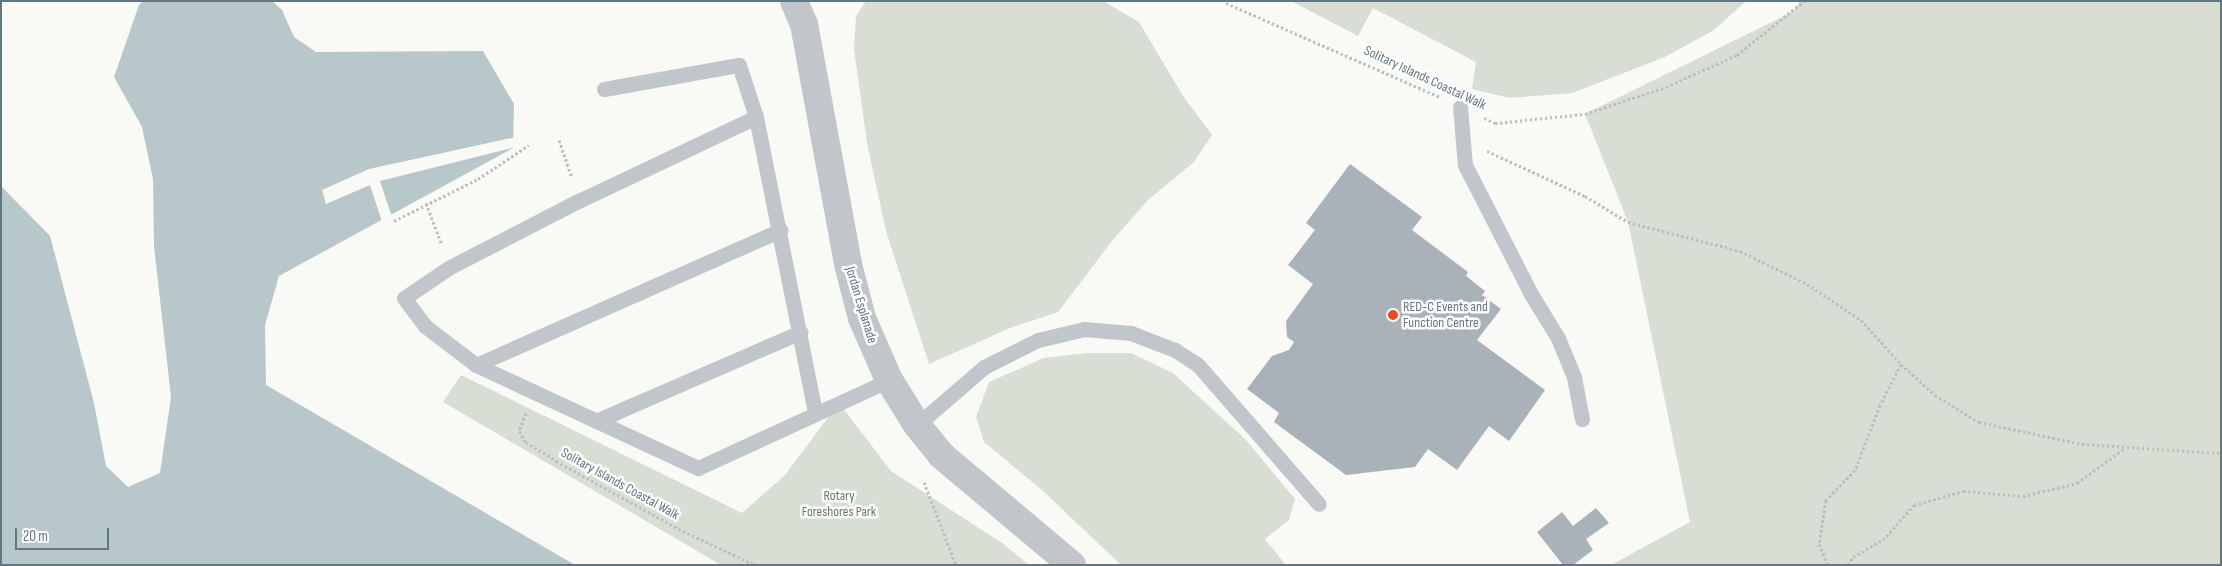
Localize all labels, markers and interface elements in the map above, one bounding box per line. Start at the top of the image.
street label: Solitary Islands Coastal Walk [1361,42,1489,114]
street label: Jordan Esplanade [841,265,881,345]
place label: RED-C Events and Function Centre [1403,299,1488,332]
marker: RED-C Events and Function Centre [1387,309,1399,321]
street label: Solitary Islands Coastal Walk [558,444,682,524]
park label: Rotary Foreshores Park [802,488,876,520]
scale bar [18,518,111,550]
text: 20 m [23,527,48,546]

